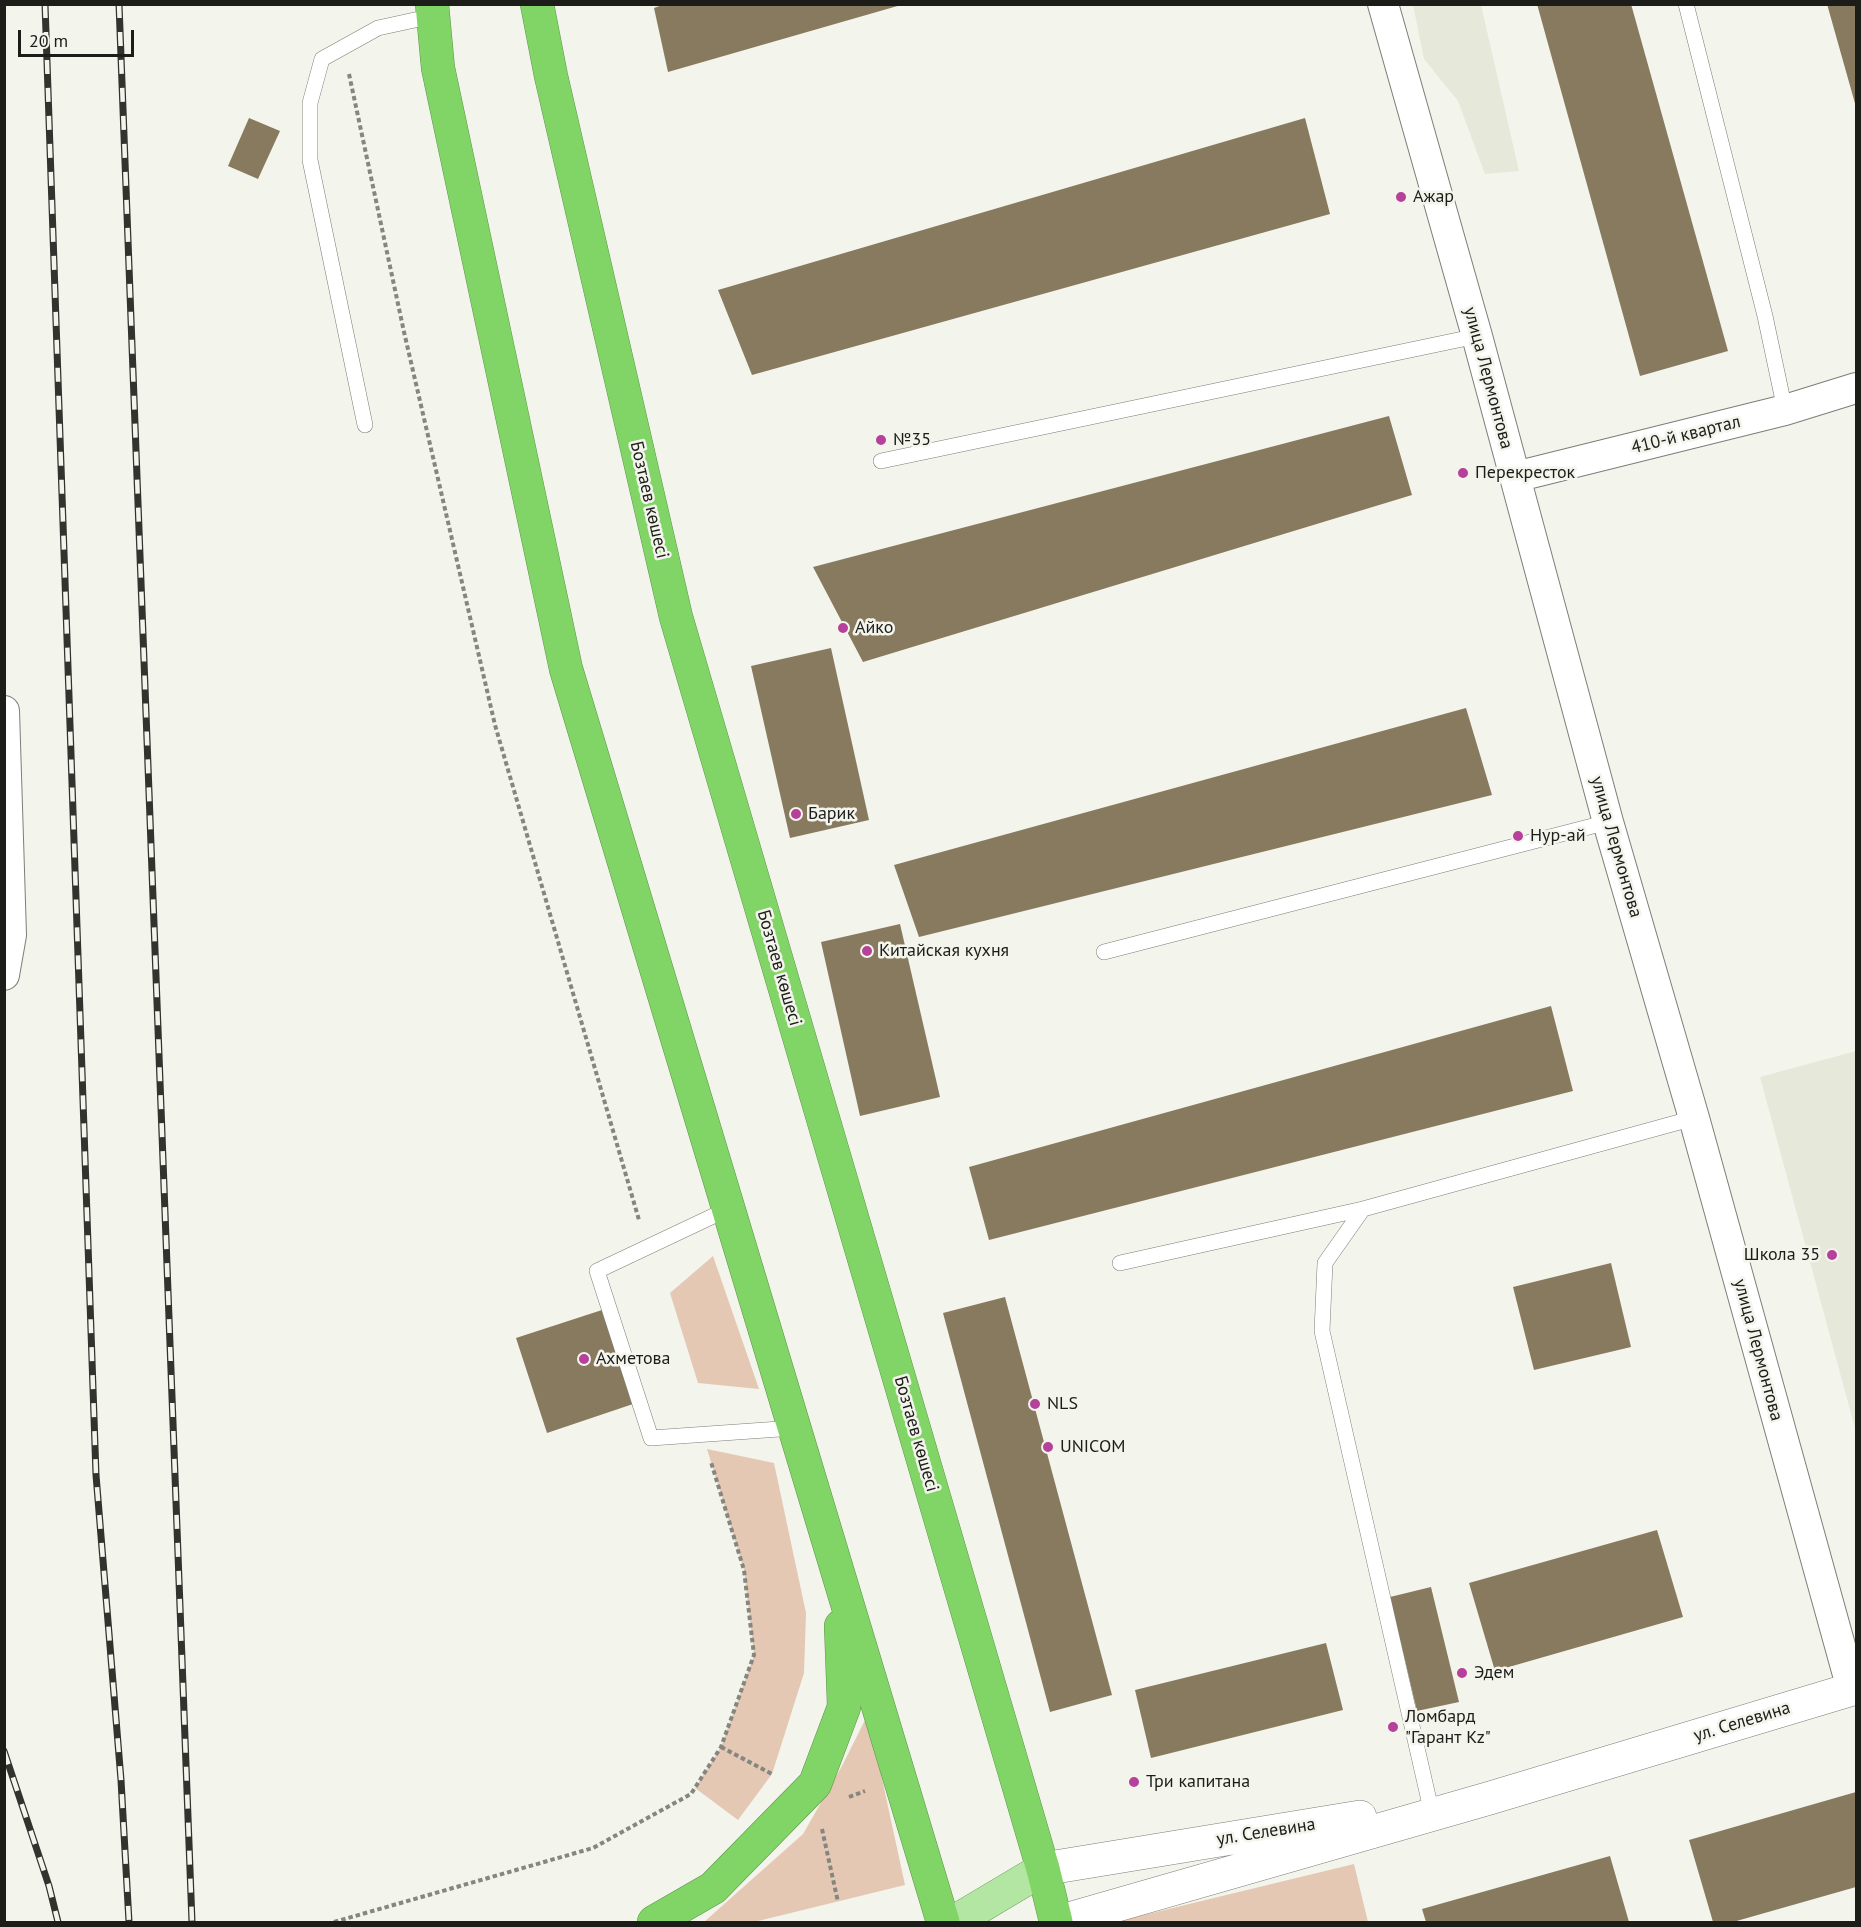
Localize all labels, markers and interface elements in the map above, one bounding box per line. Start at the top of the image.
scale bar [21,18,136,56]
text: 20 m [29,29,68,52]
place label: Ажар [1413,186,1454,208]
marker: Ажар [1394,190,1408,204]
street label: улица Лермонтова [1459,305,1517,451]
street label: 410-й квартал [1629,411,1743,459]
place label: №35 [893,429,931,451]
marker: №35 [874,433,888,447]
street label: Бозтаев көшесі [625,439,673,561]
place label: Перекресток [1475,462,1575,484]
marker: Перекресток [1456,466,1470,480]
place label: Айко [855,617,893,639]
marker: Айко [836,621,850,635]
street label: улица Лермонтова [1585,774,1647,920]
place label: Барик [808,803,855,825]
marker: Барик [789,807,803,821]
place label: Нур-ай [1530,825,1585,847]
marker: Нур-ай [1511,829,1525,843]
street label: Бозтаев көшесі [752,907,806,1029]
place label: Китайская кухня [879,940,1009,962]
marker: Китайская кухня [860,944,874,958]
place label: Школа 35 [1744,1244,1820,1266]
marker: Школа 35 [1825,1248,1839,1262]
street label: улица Лермонтова [1729,1277,1787,1423]
place label: Ахметова [596,1348,671,1370]
marker: Ахметова [577,1352,591,1366]
street label: Бозтаев көшесі [889,1373,943,1495]
place label: NLS [1047,1393,1078,1415]
marker: NLS [1028,1397,1042,1411]
place label: UNICOM [1060,1436,1125,1458]
marker: UNICOM [1041,1440,1055,1454]
place label: Эдем [1474,1662,1514,1684]
marker: Эдем [1455,1666,1469,1680]
street label: ул. Селевина [1691,1697,1793,1747]
place label: Ломбард "Гарант Kz" [1405,1706,1491,1748]
marker: Ломбард "Гарант Kz" [1386,1720,1400,1734]
place label: Три капитана [1146,1771,1250,1793]
marker: Три капитана [1127,1775,1141,1789]
street label: ул. Селевина [1215,1814,1317,1850]

